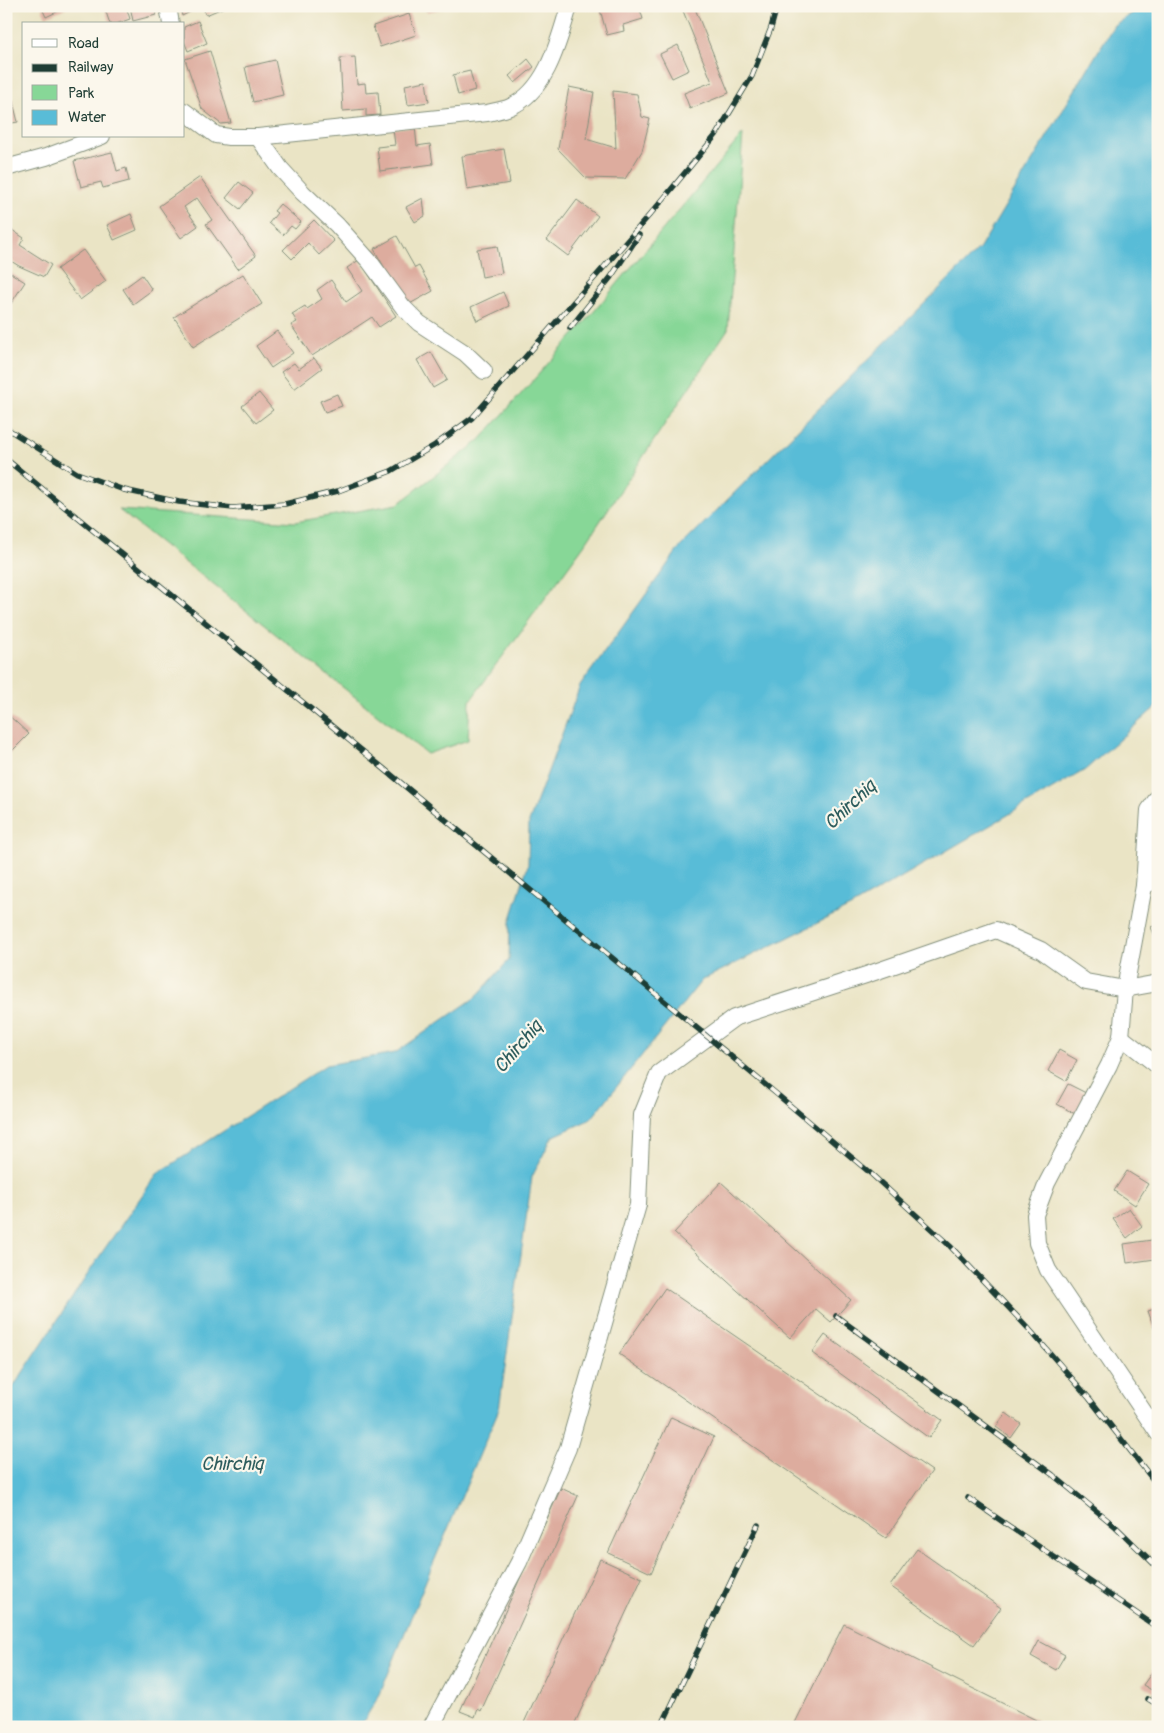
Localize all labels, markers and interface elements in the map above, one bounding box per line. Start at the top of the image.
legend [22,22,185,138]
text: Road [68,34,99,53]
text: Railway [68,58,114,77]
text: Park [68,84,95,103]
text: Water [68,108,107,127]
water label: Chirchiq [819,774,882,835]
water label: Chirchiq [489,1014,549,1078]
water label: Chirchiq [201,1452,265,1476]

